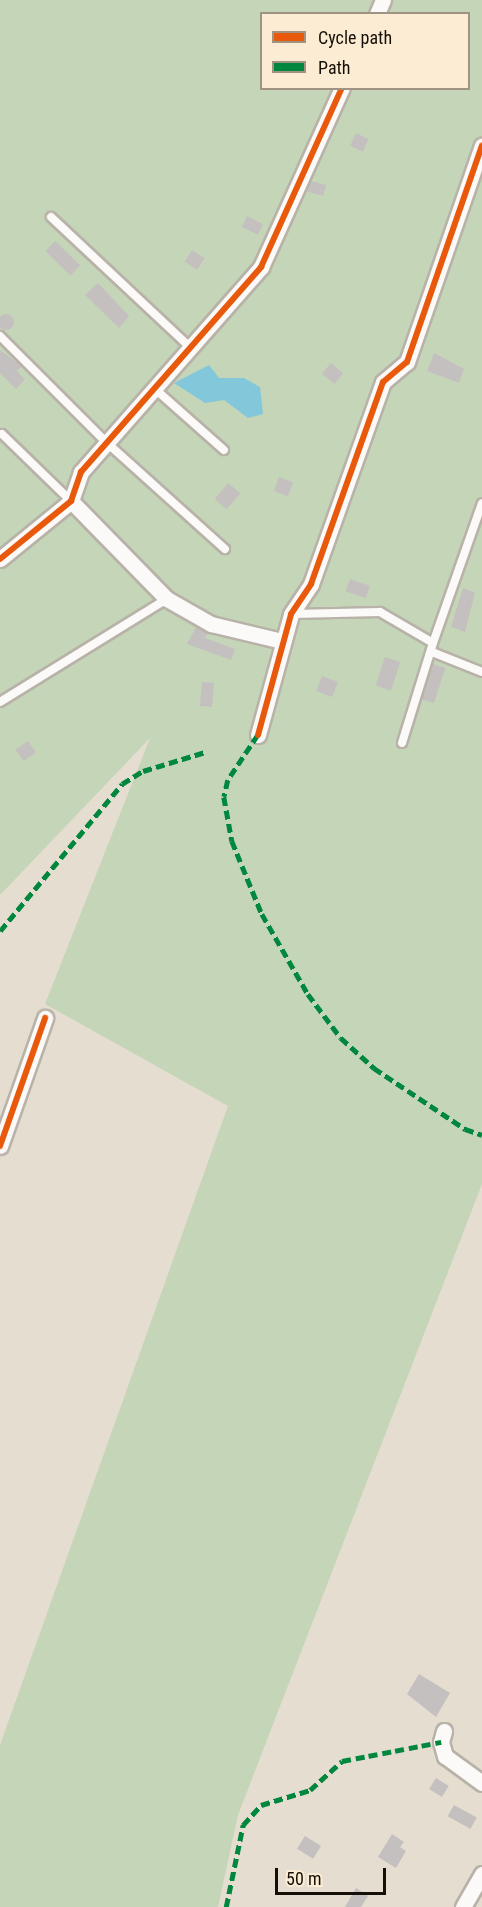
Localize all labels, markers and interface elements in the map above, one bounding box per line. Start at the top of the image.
legend [260,12,470,90]
text: Cycle path [318,27,392,48]
text: Path [318,57,351,78]
scale bar [278,1856,389,1894]
text: 50 m [286,1868,321,1889]

